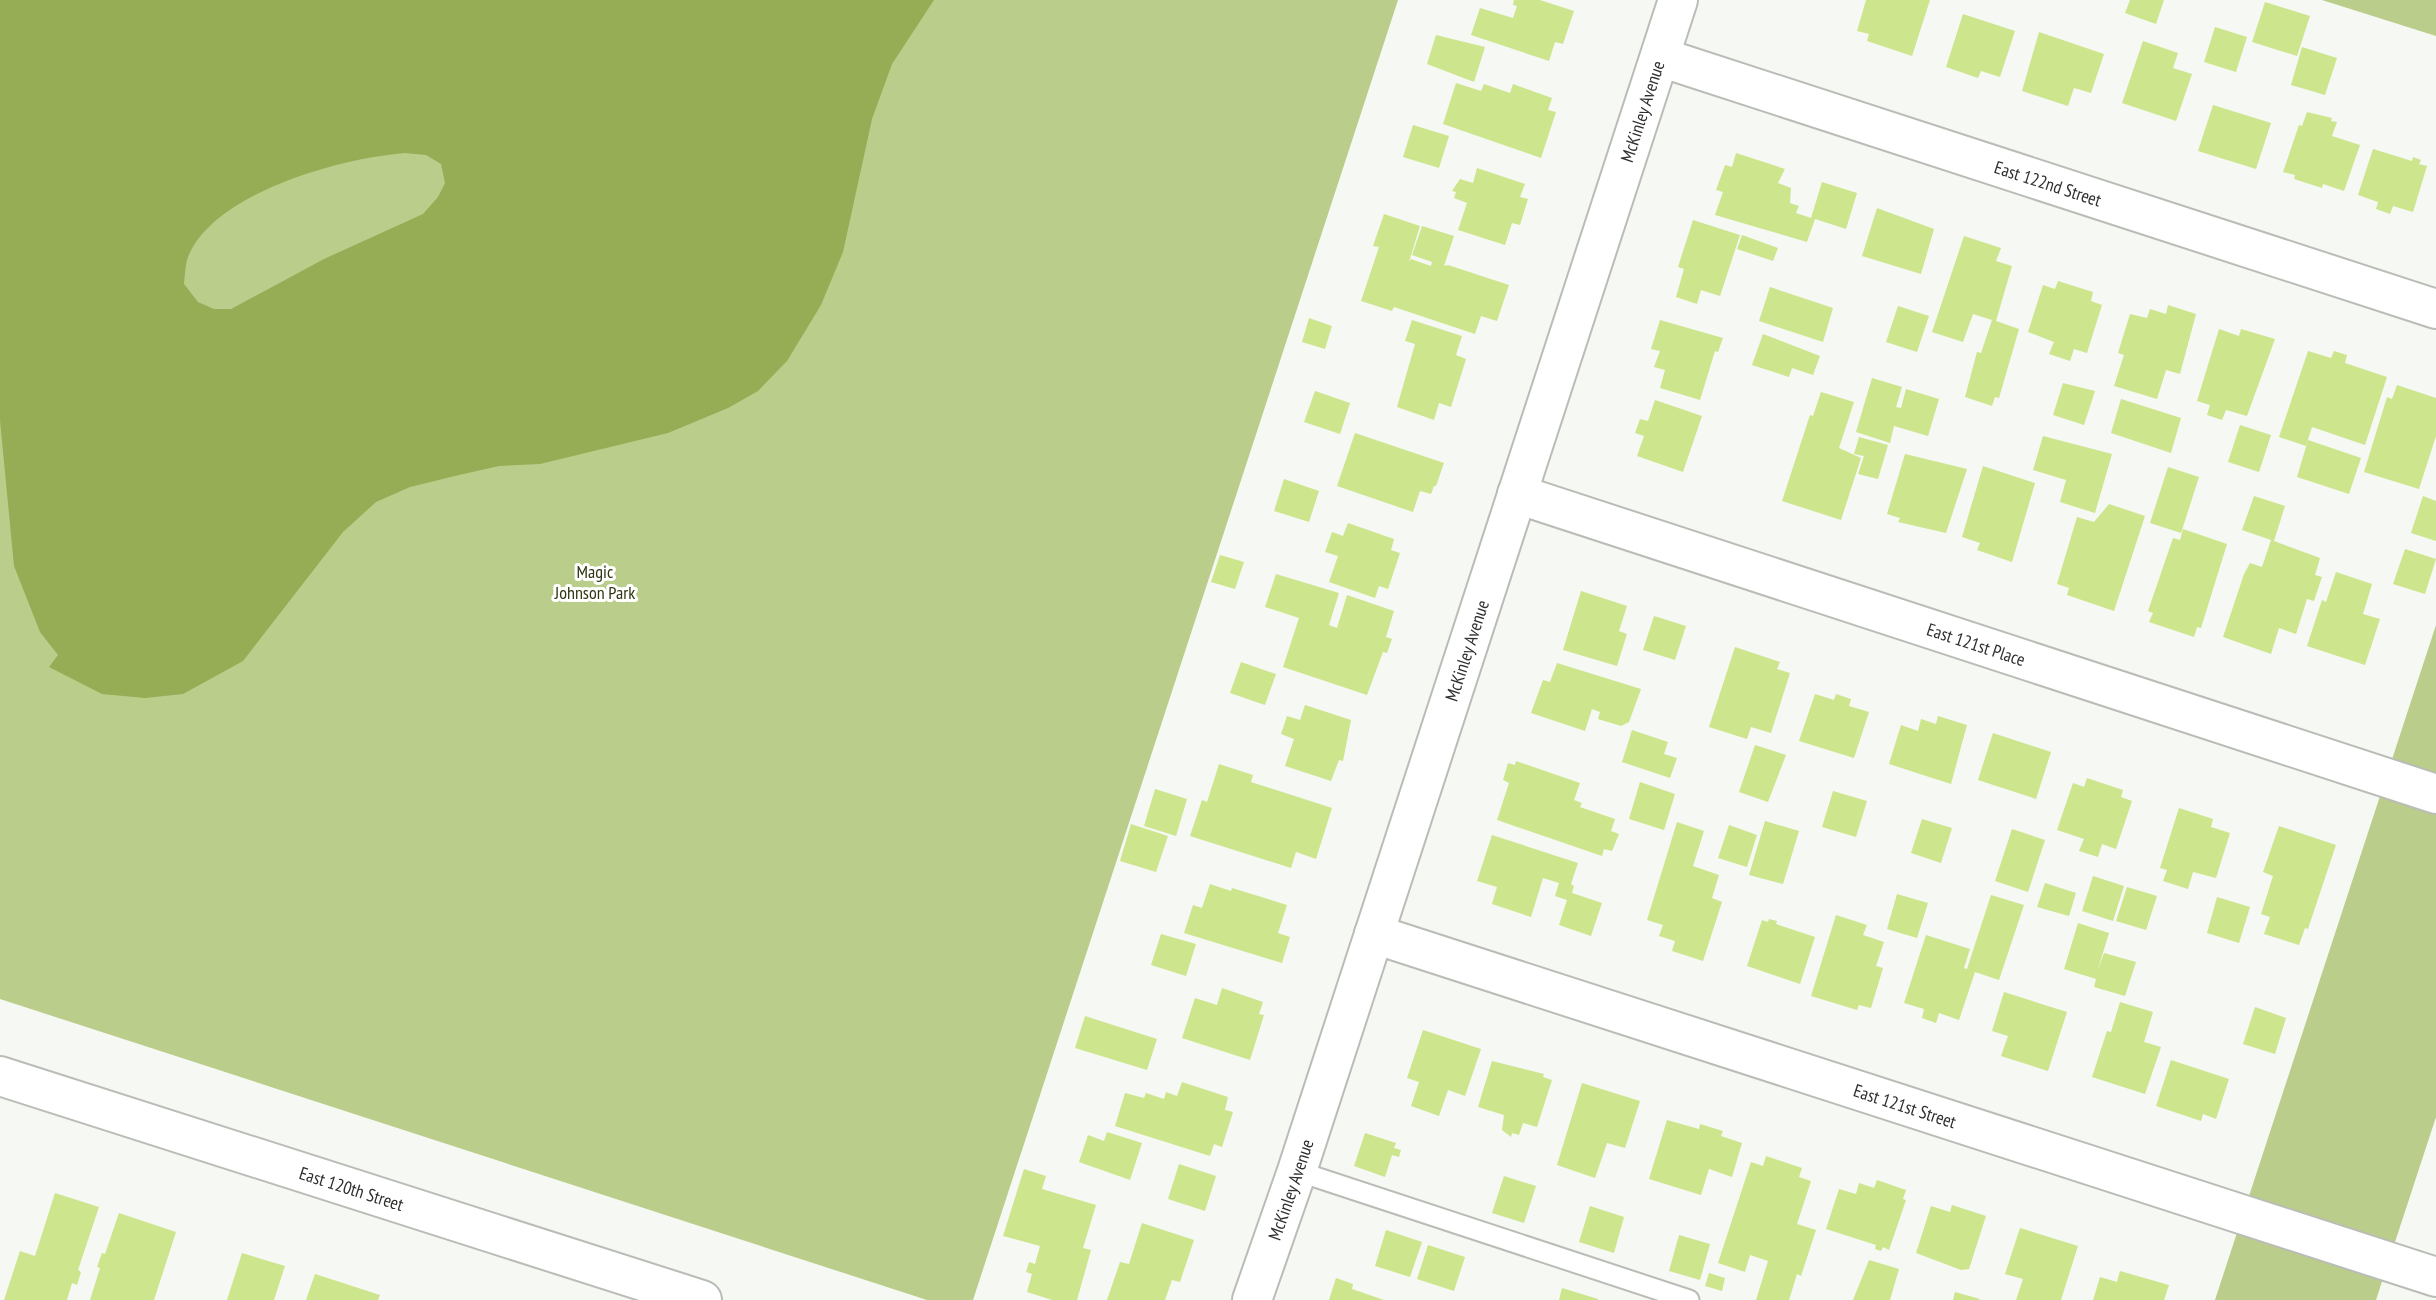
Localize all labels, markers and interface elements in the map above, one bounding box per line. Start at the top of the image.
street label: McKinley Avenue [1615,58,1669,165]
street label: East 122nd Street [1992,155,2104,211]
park label: Magic Johnson Park [554,560,635,604]
street label: McKinley Avenue [1439,597,1494,704]
street label: East 121st Place [1924,617,2028,671]
street label: East 121st Street [1851,1078,1959,1133]
street label: McKinley Avenue [1262,1136,1318,1243]
street label: East 120th Street [297,1161,407,1216]

